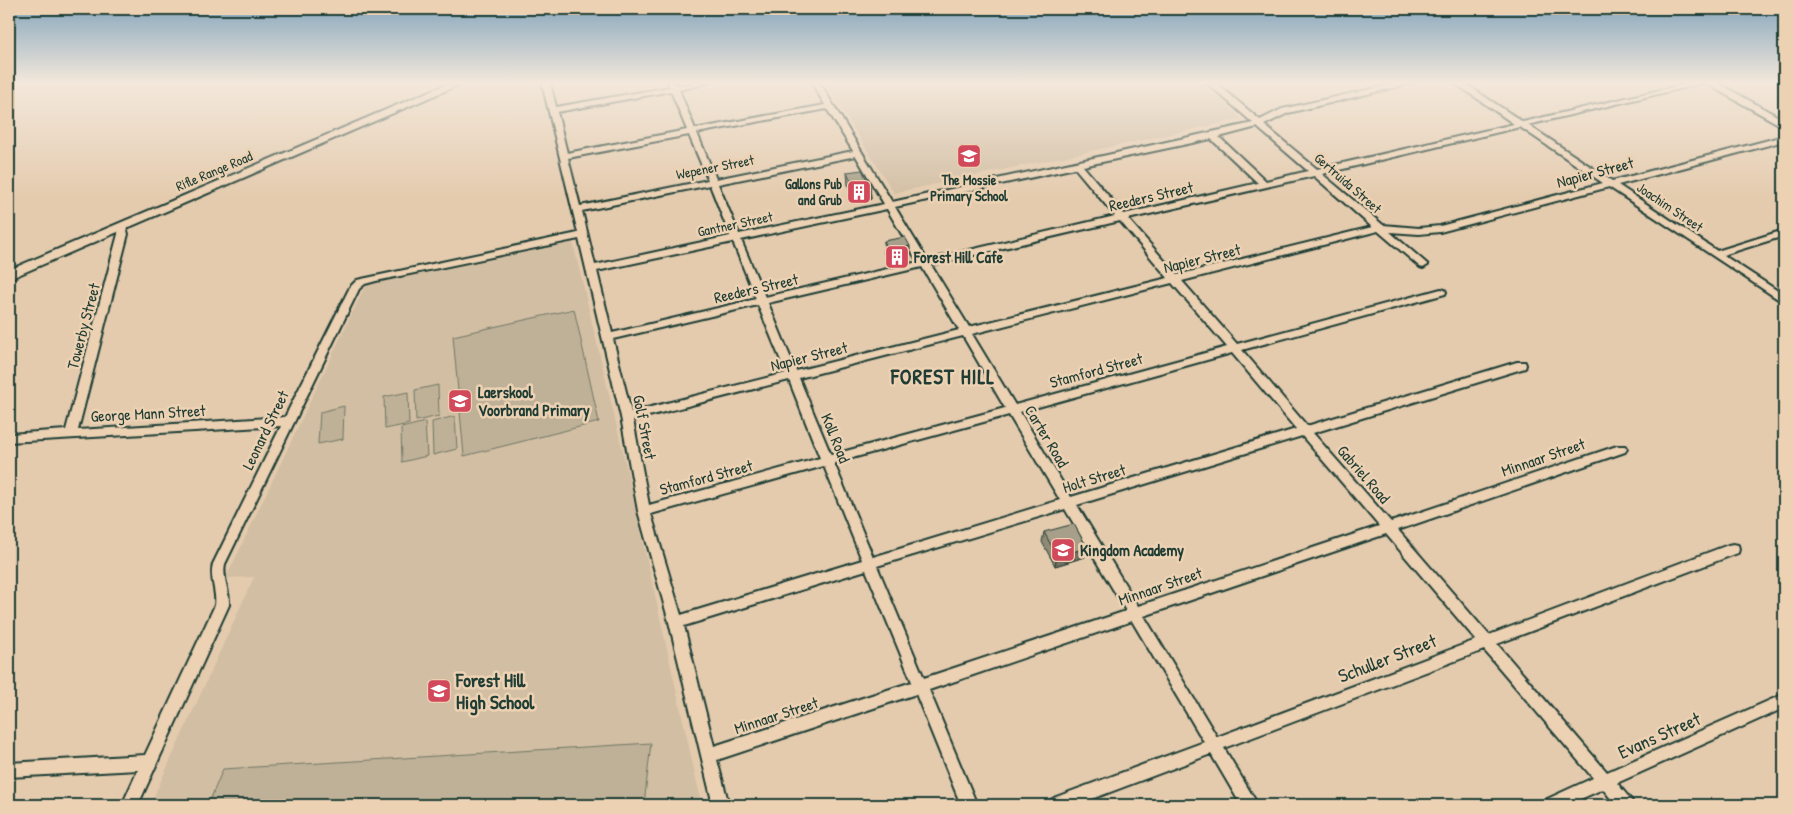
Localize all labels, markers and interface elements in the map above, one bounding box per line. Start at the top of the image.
school or university icon: The Mossie Primary School [956,143,982,169]
street label: Rifle Range Road [173,146,256,196]
street label: Gertruida Street [1311,148,1386,217]
street label: Wepener Street [674,150,756,184]
street label: Napier Street [1554,151,1636,193]
place label: The Mossie Primary School [930,170,1008,207]
place label: Gallons Pub and Grub [785,174,842,209]
street label: Reeders Street [1107,176,1196,216]
street label: Joachim Street [1633,177,1707,236]
building icon: Gallons Pub and Grub [846,179,872,205]
street label: Gantner Street [696,206,774,241]
street label: Napier Street [1161,238,1243,278]
building icon: Forest Hill Cafe [884,244,910,270]
place label: Forest Hill Cafe [913,246,1004,268]
street label: Reeders Street [712,268,801,308]
street label: Towerby Street [61,280,105,371]
street label: Napier Street [768,336,850,376]
street label: Stamford Street [1047,347,1145,393]
district label: FOREST HILL [890,362,995,391]
place label: Laerskool Voorbrand Primary [478,381,590,422]
street label: Leonard Street [236,386,294,473]
school or university icon: Laerskool Voorbrand Primary [447,388,473,414]
street label: Golf Street [628,393,662,462]
street label: George Mann Street [90,399,206,427]
street label: Carter Road [1020,401,1074,471]
street label: Koll Road [816,410,856,466]
street label: Minnaar Street [1498,432,1588,482]
street label: Gabriel Road [1332,440,1396,508]
street label: Stamford Street [657,454,755,500]
street label: Holt Street [1060,458,1129,498]
school or university icon: Kingdom Academy [1050,537,1076,563]
place label: Kingdom Academy [1080,539,1184,562]
street label: Minnaar Street [1115,561,1205,611]
street label: Schuller Street [1334,627,1440,689]
place label: Forest Hill High School [455,667,535,716]
school or university icon: Forest Hill High School [426,678,452,704]
street label: Minnaar Street [731,691,821,739]
street label: Evans Street [1614,705,1705,765]

